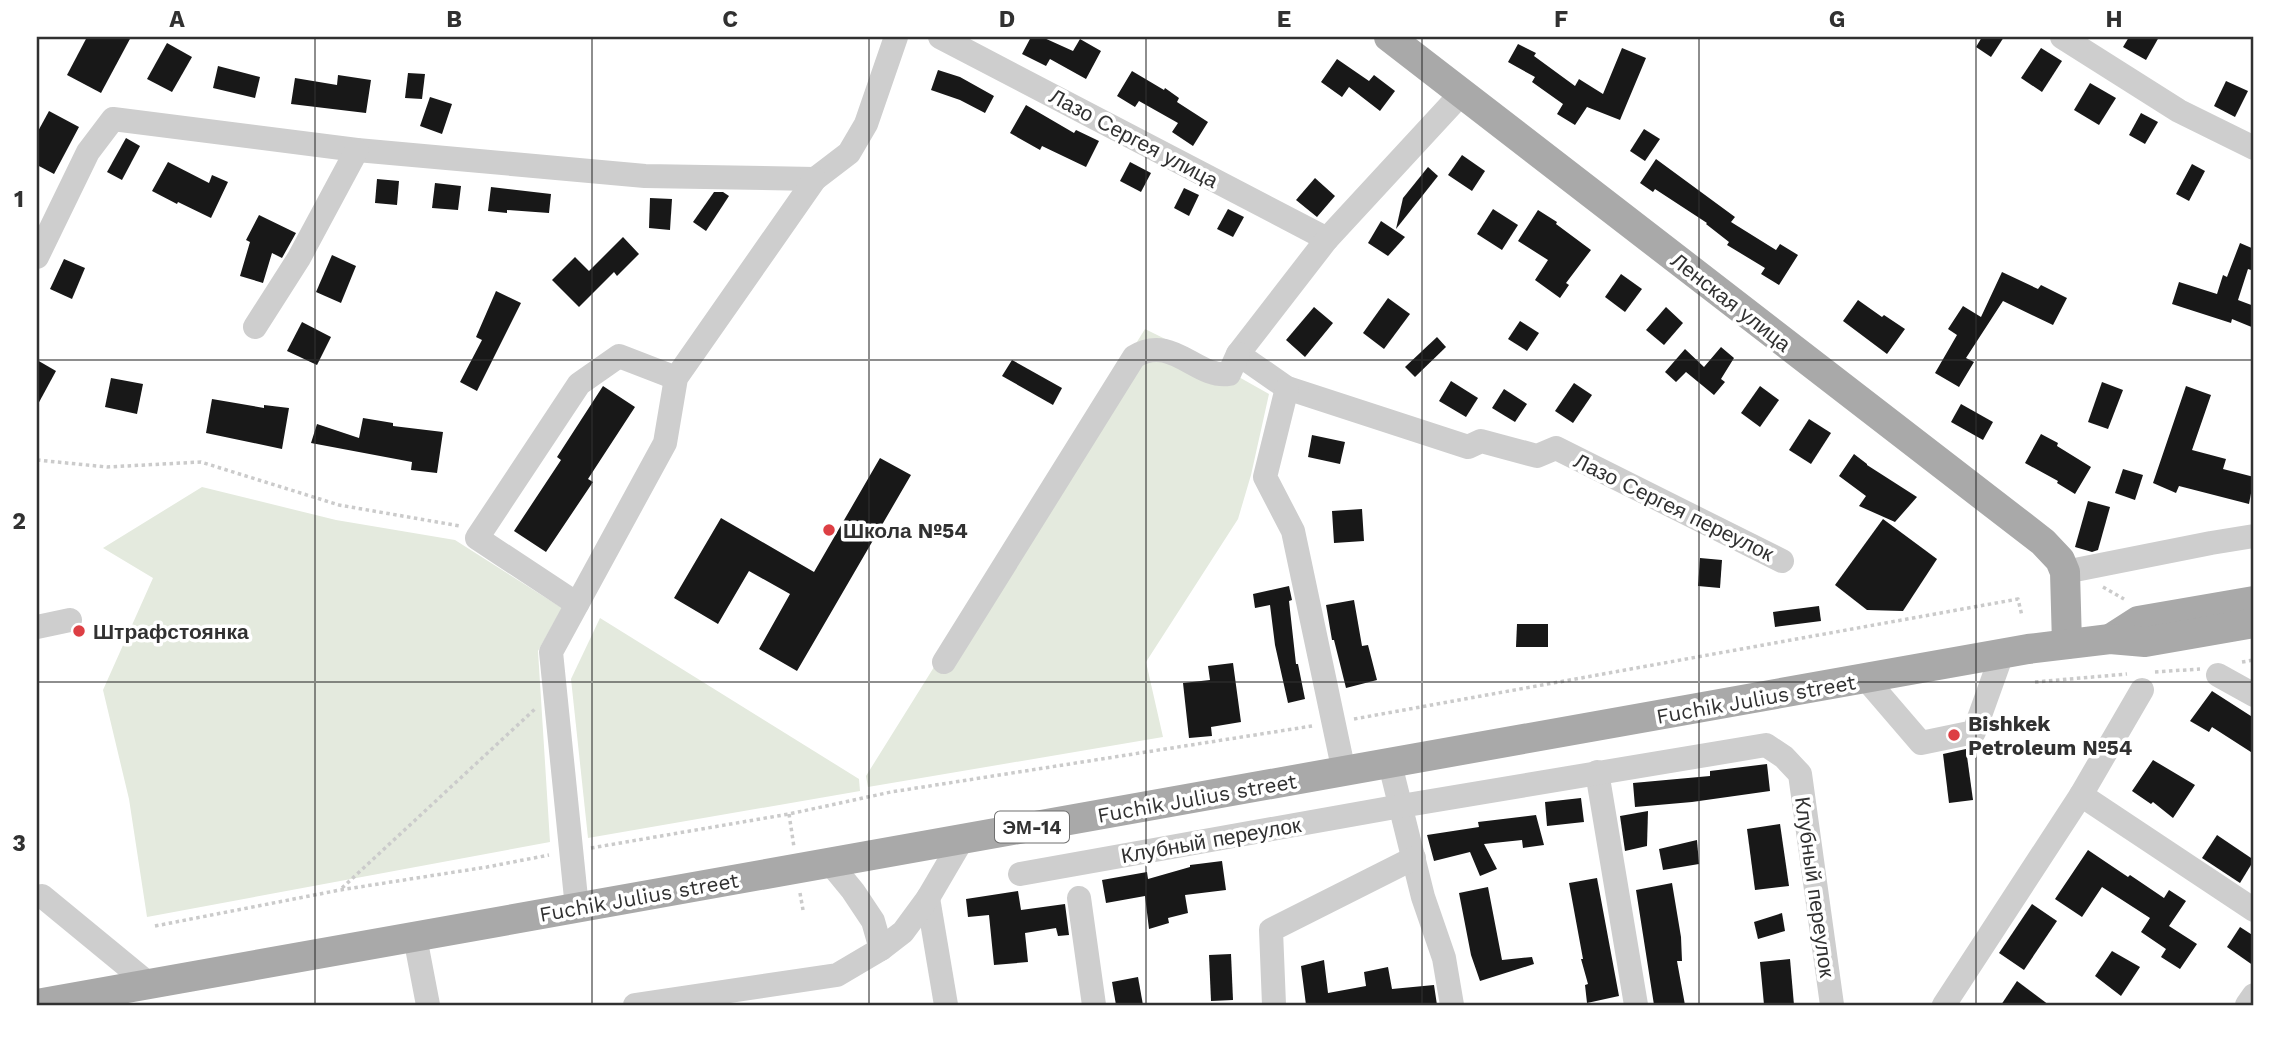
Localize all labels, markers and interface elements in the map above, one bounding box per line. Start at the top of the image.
text: A [169,6,185,33]
text: B [446,6,462,33]
text: C [722,6,738,33]
text: D [999,6,1015,33]
text: E [1277,6,1291,33]
text: F [1554,6,1568,33]
text: G [1829,6,1845,33]
text: H [2105,6,2123,33]
street label: Лазо Сергея улица [1046,83,1223,193]
text: 1 [14,186,24,213]
street label: Ленская улица [1666,247,1796,357]
street label: Лазо Сергея переулок [1570,448,1779,567]
text: 2 [12,508,26,535]
place label: Школа №54 [843,518,968,543]
marker: Школа №54 [821,522,837,538]
place label: Штрафстоянка [93,619,249,644]
marker: Штрафстоянка [71,623,87,639]
street label: Fuchik Julius street [1654,669,1858,729]
place label: Bishkek Petroleum №54 [1968,711,2132,760]
marker: Bishkek Petroleum №54 [1946,727,1962,743]
street label: Fuchik Julius street [1095,768,1299,828]
street label: Клубный переулок [1790,795,1840,980]
road number: ЭМ-14 [995,812,1069,842]
street label: Клубный переулок [1119,812,1304,868]
text: 3 [12,830,26,857]
street label: Fuchik Julius street [537,867,741,927]

